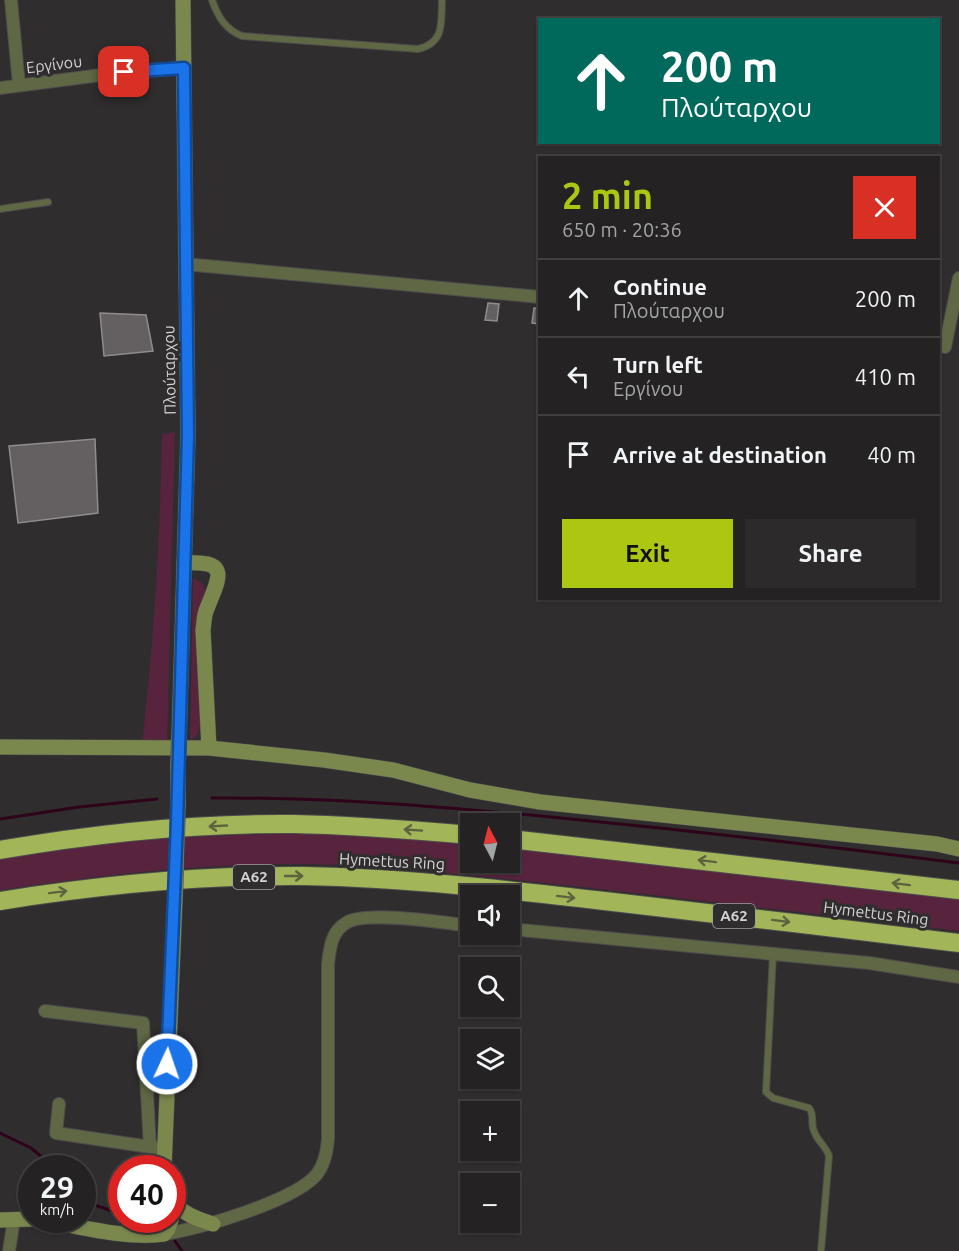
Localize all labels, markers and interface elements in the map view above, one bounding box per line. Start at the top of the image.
icon: ahead [562,42,640,120]
text: 200 m [661,43,778,90]
pin [98,46,149,97]
street label: Εργίνου [25,52,83,76]
icon: arrive [107,55,140,88]
text: Πλούταρχου [661,92,812,122]
text: 2 min [562,175,653,216]
button: close [853,176,916,239]
text: 650 m · 20:36 [562,218,682,241]
text: Continue [613,274,707,299]
icon: ahead [562,282,595,315]
text: 200 m [855,286,916,311]
text: Πλούταρχου [613,299,725,322]
street label: Πλούταρχου [159,325,179,415]
text: Turn left [613,352,703,377]
icon: left [562,360,595,393]
text: 410 m [855,364,916,389]
text: Εργίνου [613,377,683,400]
icon: arrive [562,438,595,471]
text: Arrive at destination [613,442,827,467]
text: 40 m [867,442,916,467]
button: Exit [562,519,733,588]
button: Share [745,519,916,588]
north arrow [460,813,520,873]
map controls [460,813,520,1233]
one-way arrow [208,821,228,832]
one-way arrow [403,825,423,836]
street label: Hymettus Ring [339,849,445,873]
one-way arrow [698,855,718,866]
road number: Α62 [233,865,275,889]
one-way arrow [284,870,304,882]
one-way arrow [891,878,911,889]
button: sound [460,885,520,945]
one-way arrow [47,886,67,897]
one-way arrow [556,891,576,902]
street label: Hymettus Ring [822,898,930,928]
road number: Α62 [713,904,755,928]
one-way arrow [770,916,790,927]
button: search [460,957,520,1017]
button: layers [460,1029,520,1089]
position arrow [135,1032,199,1096]
button: + [460,1101,520,1161]
speed limit sign: 40 [108,1155,186,1233]
text: 29 [40,1170,74,1204]
button: − [460,1173,520,1233]
text: km/h [40,1201,74,1218]

